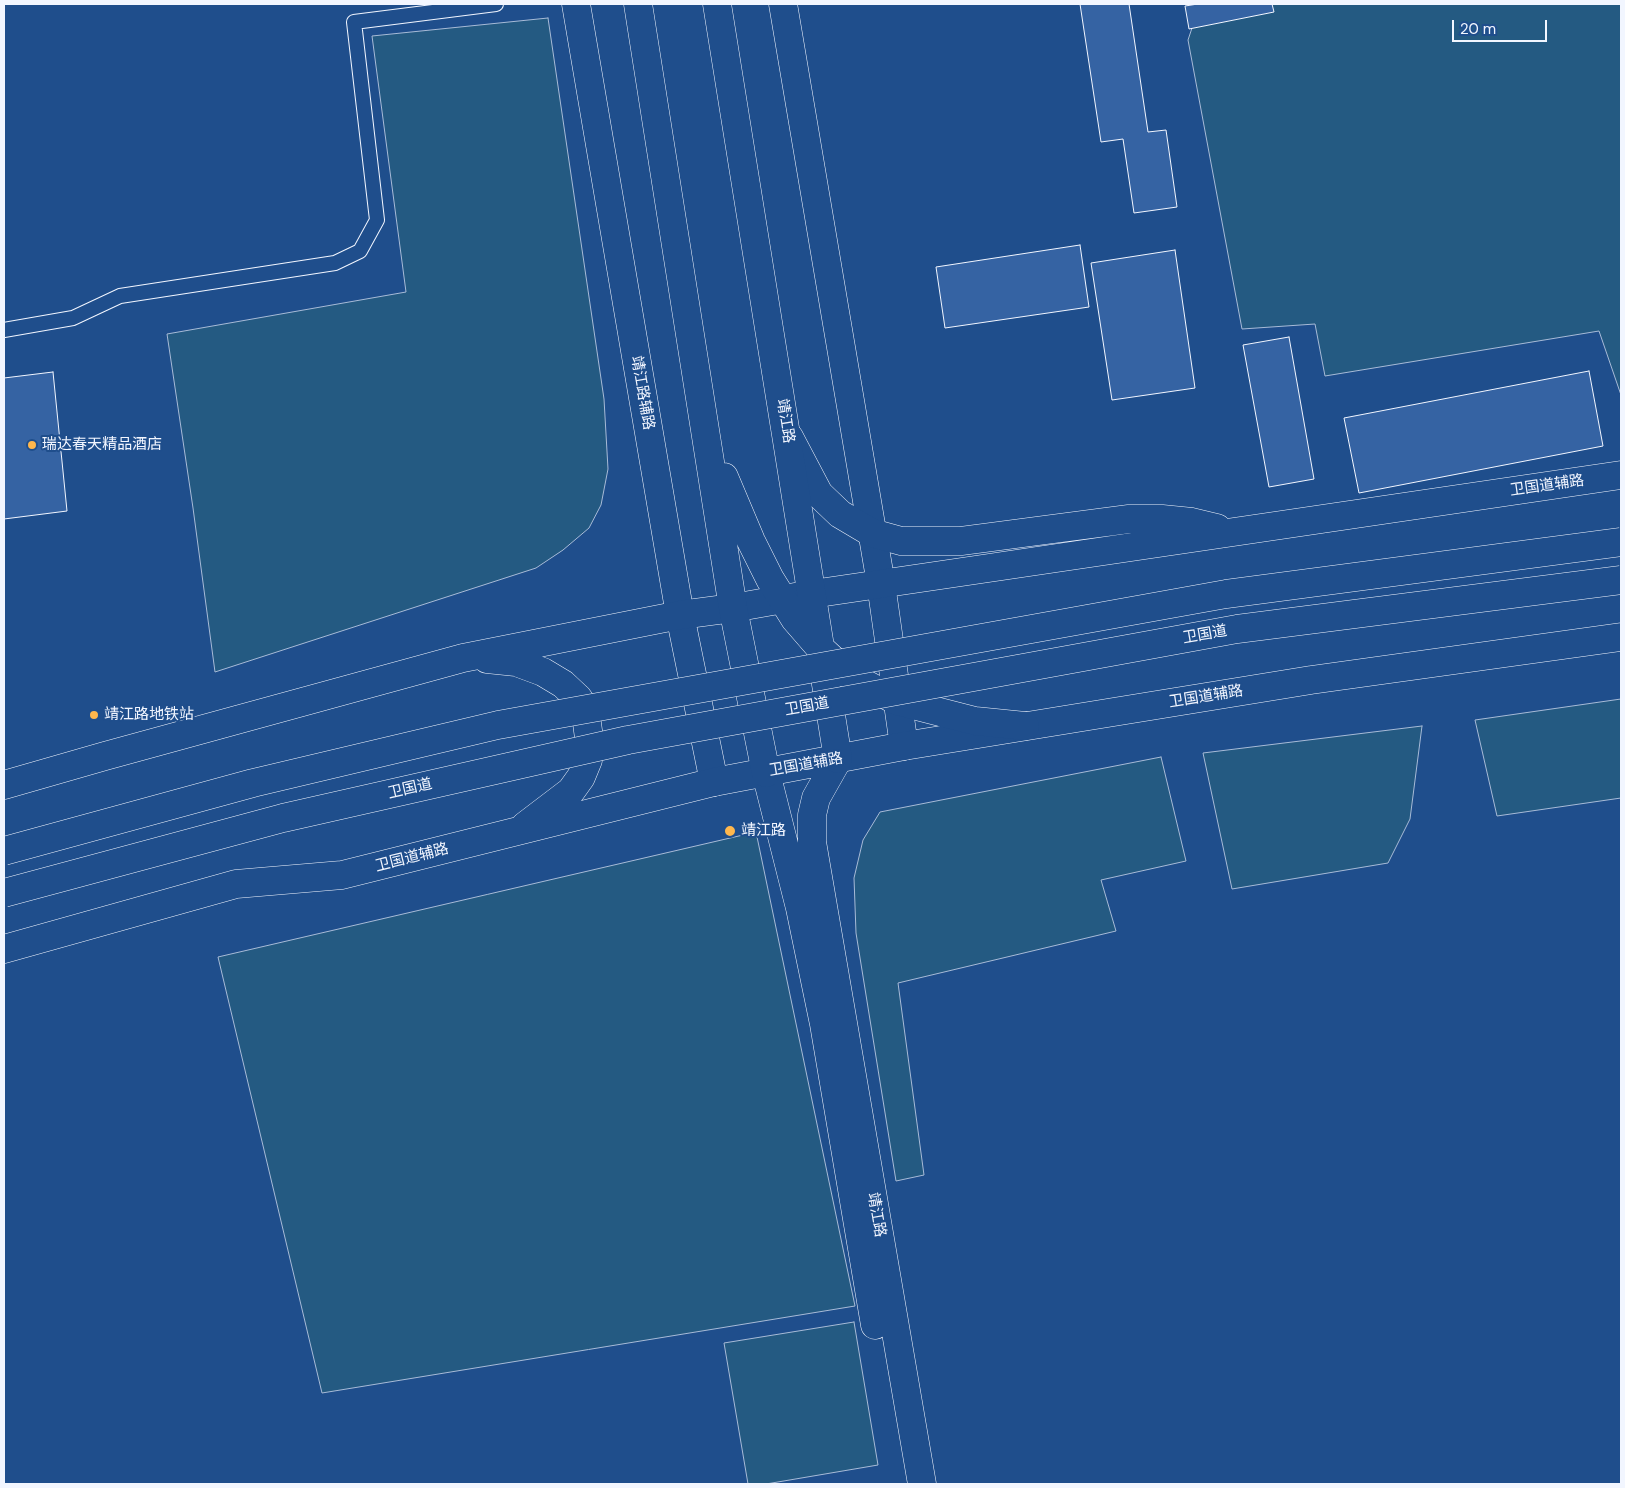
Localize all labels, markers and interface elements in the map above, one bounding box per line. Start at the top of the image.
scale bar [1455,10,1550,42]
text: 20 m [1460,19,1496,39]
street label: 靖江路辅路 [627,355,657,431]
street label: 靖江路 [773,397,797,445]
place label: 瑞达春天精品酒店 [42,436,162,454]
marker: 瑞达春天精品酒店 [26,439,38,451]
street label: 卫国道辅路 [1509,472,1585,500]
street label: 卫国道 [1181,622,1229,648]
street label: 卫国道辅路 [1168,682,1244,712]
street label: 卫国道 [783,694,831,720]
place label: 靖江路地铁站 [104,706,194,724]
marker: 靖江路地铁站 [88,709,100,721]
street label: 卫国道辅路 [768,750,844,780]
street label: 卫国道 [386,775,434,803]
place label: 靖江路 [741,822,786,840]
marker: 靖江路 [723,824,737,838]
street label: 卫国道辅路 [373,840,451,876]
street label: 靖江路 [863,1191,889,1239]

